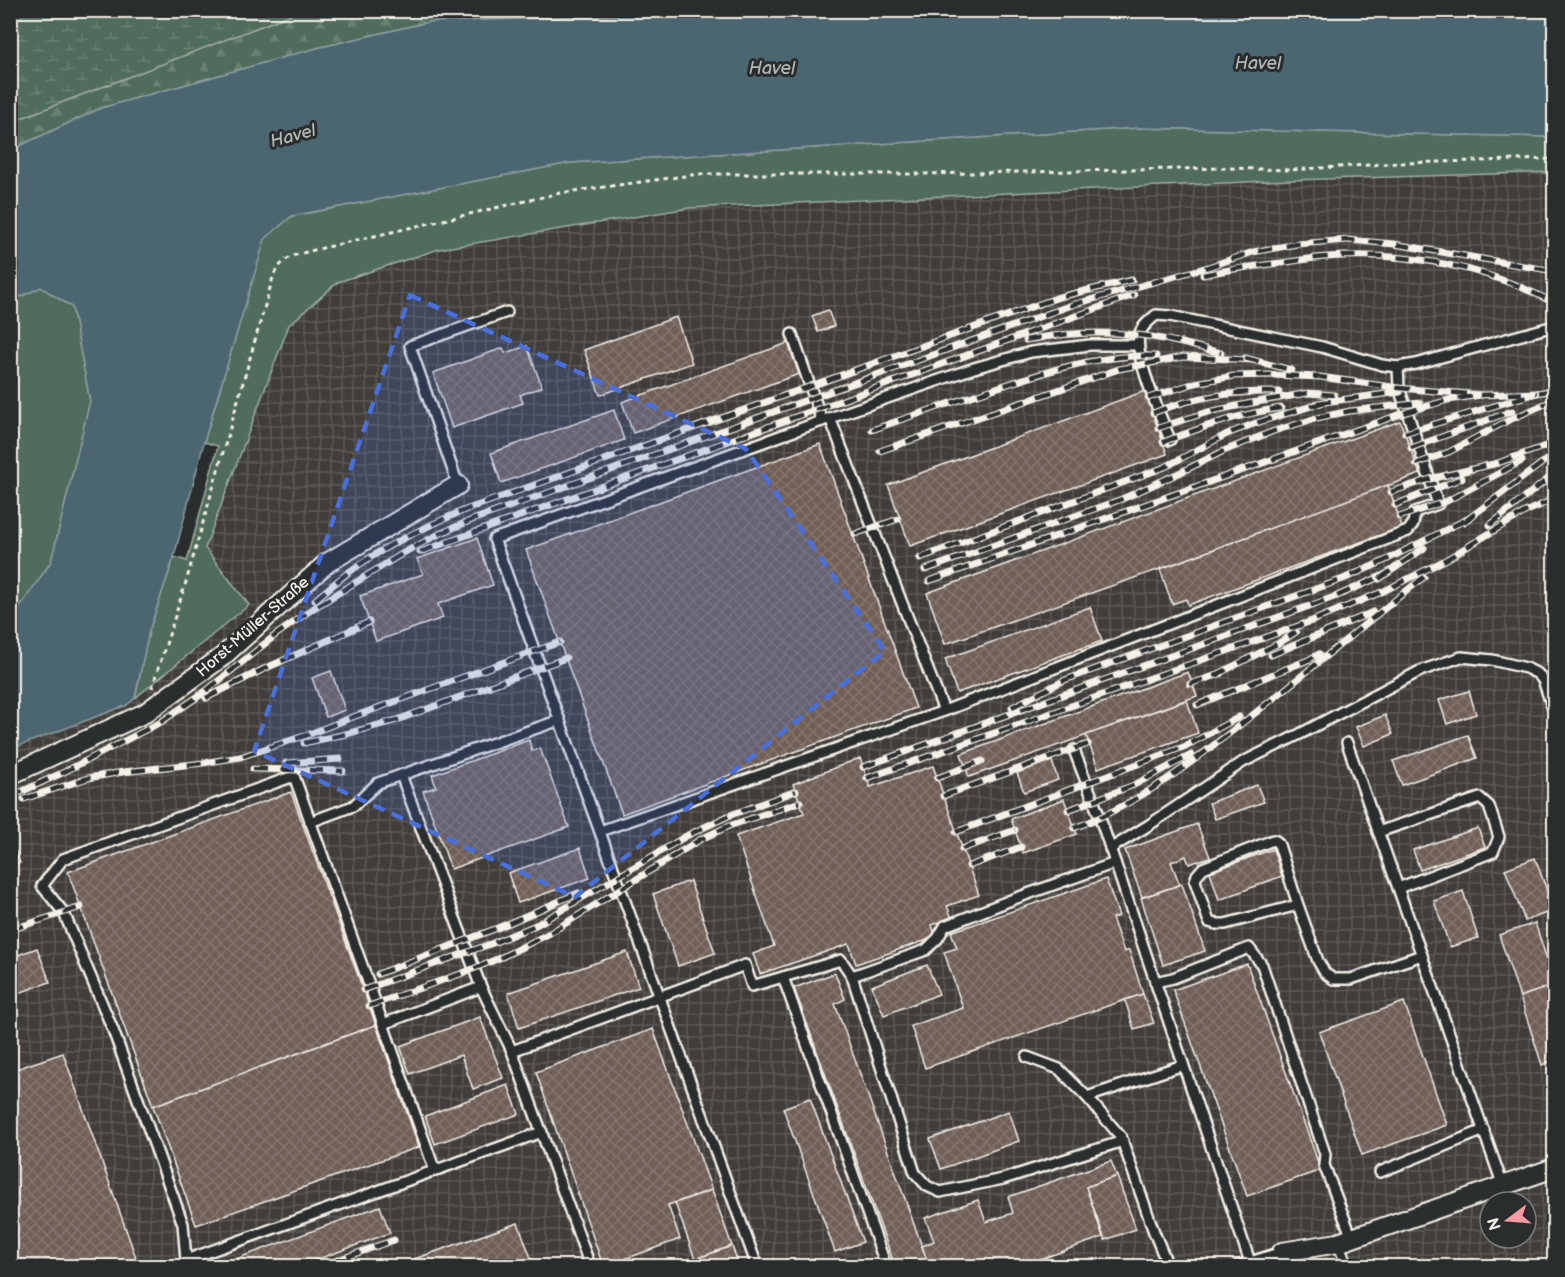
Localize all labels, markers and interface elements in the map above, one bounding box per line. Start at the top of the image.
water label: Havel [1235,53,1282,74]
water label: Havel [749,58,796,79]
water label: Havel [268,120,319,152]
street label: Horst-Müller-Straße [193,573,314,681]
north arrow [1478,1190,1538,1250]
text: N [1484,1215,1506,1232]

